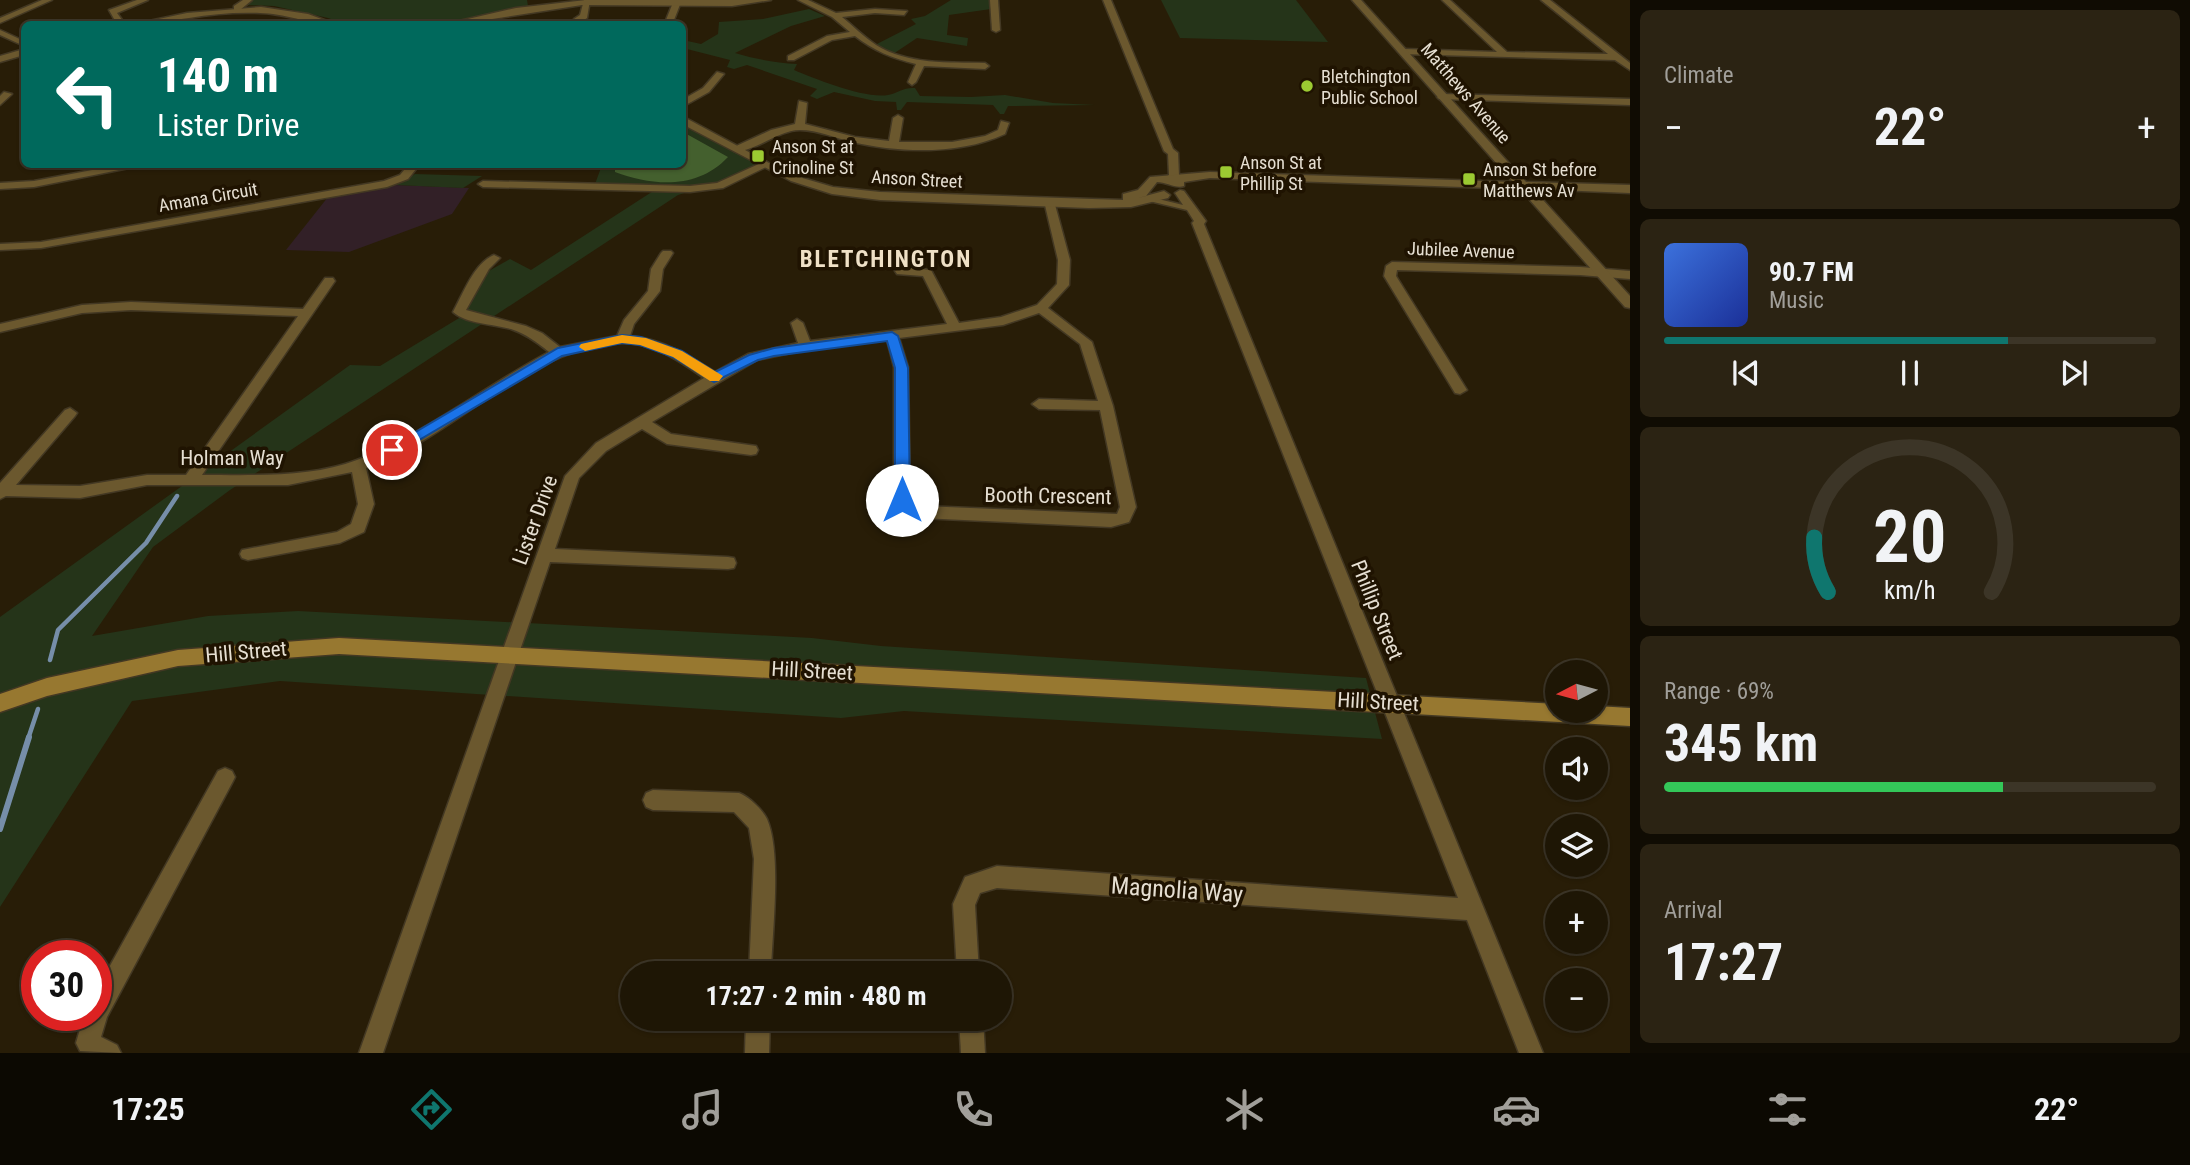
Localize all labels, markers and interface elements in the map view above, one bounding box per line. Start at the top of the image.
street label: Matthews Avenue [1417,39,1515,147]
text: 140 m [157,47,279,104]
icon: left [42,49,133,140]
text: Climate [1664,62,1734,89]
place label: Bletchington Public School [1321,66,1418,108]
marker: Bletchington Public School [1299,78,1315,94]
text: 22° [1874,97,1946,158]
text: Lister Drive [157,106,300,144]
text: − [1664,106,1683,150]
text: + [2137,106,2156,150]
place label: Anson St at Crinoline St [772,136,854,178]
marker: Anson St at Crinoline St [750,148,766,164]
place label: Anson St at Phillip St [1240,152,1322,194]
place label: Anson St before Matthews Av [1483,159,1597,201]
marker: Anson St at Phillip St [1218,164,1234,180]
street label: Anson Street [871,166,963,192]
marker: Anson St before Matthews Av [1461,171,1477,187]
street label: Amana Circuit [157,178,259,216]
street label: Jubilee Avenue [1407,238,1515,262]
district label: BLETCHINGTON [800,246,972,273]
text: 90.7 FM [1769,257,1854,287]
text: Music [1769,287,1824,314]
icon: previous [1727,354,1765,392]
icon: pause [1891,354,1929,392]
icon: next [2055,354,2093,392]
pin [362,420,422,480]
icon: arrive [373,431,411,469]
street label: Holman Way [180,446,284,470]
position arrow [865,463,939,537]
street label: Lister Drive [508,472,562,568]
street label: Booth Crescent [984,483,1112,509]
text: 20 [1873,495,1947,581]
street label: Phillip Street [1346,557,1408,663]
text: km/h [1884,576,1936,605]
street label: Hill Street [204,636,288,668]
street label: Hill Street [771,657,853,685]
north arrow [1545,660,1608,723]
map controls [1545,660,1608,1031]
text: Range · 69% [1664,678,1774,705]
street label: Hill Street [1337,688,1419,716]
text: 345 km [1664,713,1818,774]
button: sound [1545,737,1608,800]
button: layers [1545,814,1608,877]
street label: Magnolia Way [1110,871,1244,909]
button: + [1545,891,1608,954]
text: Arrival [1664,897,1723,924]
text: 17:27 [1664,932,1783,993]
speed limit sign: 30 [21,940,112,1031]
button: − [1545,968,1608,1031]
text: 17:27 · 2 min · 480 m [706,981,926,1011]
icon: directions [407,1085,456,1134]
icon: music [678,1085,727,1134]
icon: phone [949,1085,998,1134]
icon: climate [1220,1085,1269,1134]
icon: car [1492,1085,1541,1134]
icon: filters [1763,1085,1812,1134]
text: 17:25 [111,1090,185,1128]
text: 22° [2034,1090,2079,1128]

